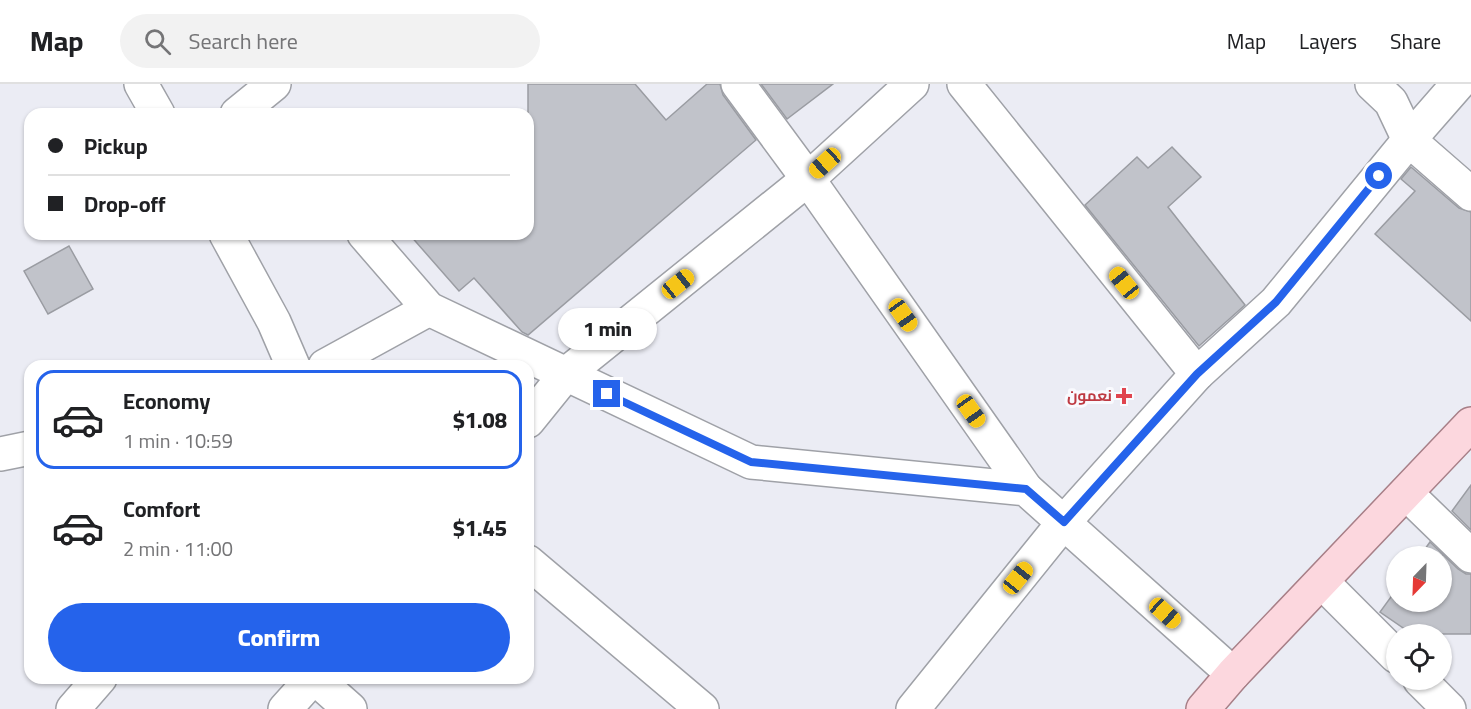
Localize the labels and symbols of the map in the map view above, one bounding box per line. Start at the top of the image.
car [806,144,844,182]
route start [1365,162,1392,189]
car [1106,263,1142,303]
car [658,266,698,302]
car [885,295,921,335]
callout: 1 min [558,307,656,349]
route end [593,380,620,407]
place label: نعمون [1067,381,1112,410]
marker: نعمون [1117,389,1131,403]
car [953,391,989,431]
north arrow [1386,546,1452,612]
car [1000,558,1036,598]
car [1146,594,1184,632]

